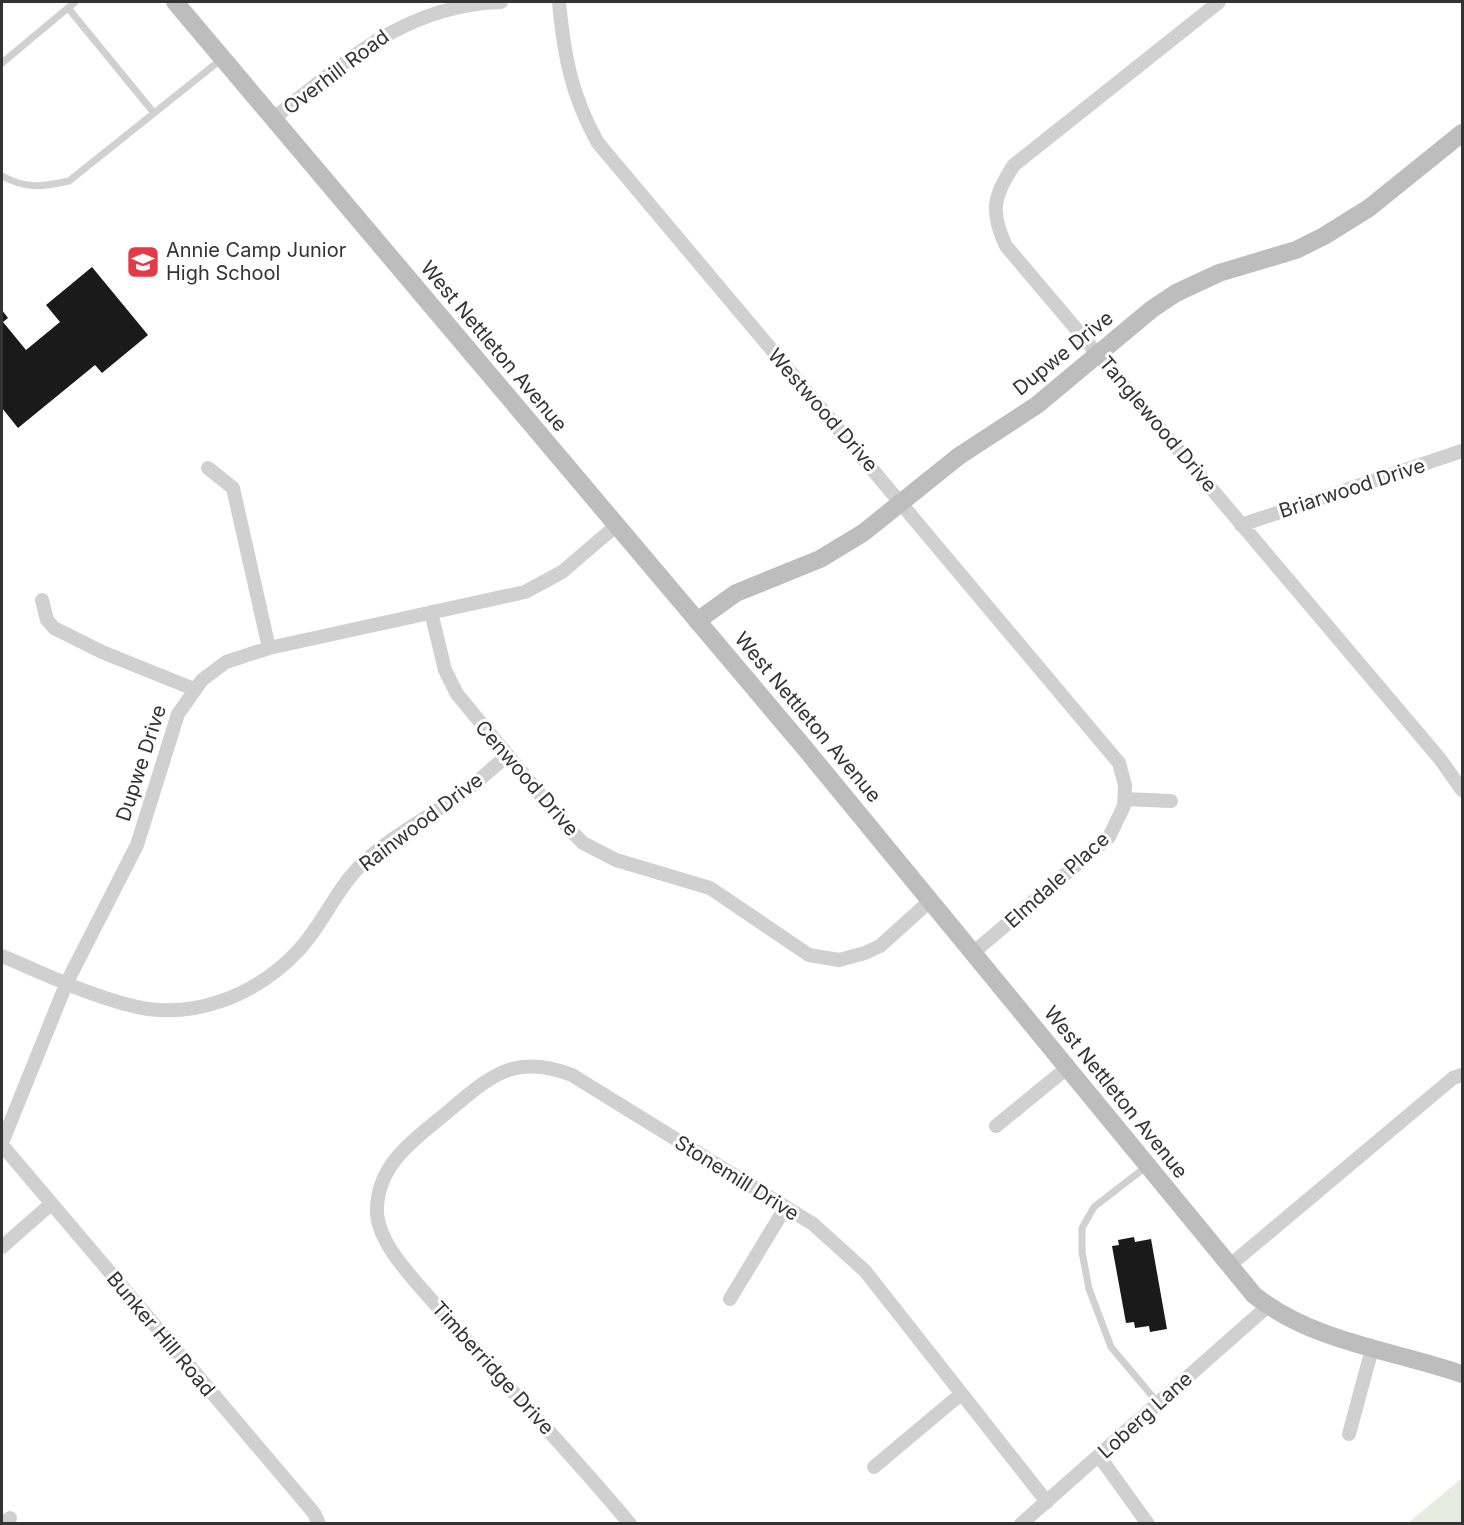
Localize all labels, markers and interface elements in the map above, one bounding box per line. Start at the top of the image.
street label: Overhill Road [279,25,393,119]
place label: Annie Camp Junior High School [166,238,347,285]
school or university icon: Annie Camp Junior High School [125,244,161,280]
street label: West Nettleton Avenue [416,256,572,436]
street label: Dupwe Drive [1008,306,1118,400]
street label: Westwood Drive [763,344,883,476]
street label: Tanglewood Drive [1094,351,1222,497]
street label: Briarwood Drive [1276,453,1428,523]
street label: West Nettleton Avenue [730,627,886,807]
street label: Dupwe Drive [111,702,171,824]
street label: Cenwood Drive [470,715,584,841]
street label: Rainwood Drive [355,768,487,876]
street label: Elmdale Place [1000,827,1114,933]
street label: West Nettleton Avenue [1039,1001,1193,1183]
street label: Stonemill Drive [670,1130,804,1226]
street label: Bunker Hill Road [102,1267,220,1401]
street label: Timberridge Drive [427,1296,559,1440]
street label: Loberg Lane [1093,1366,1197,1464]

